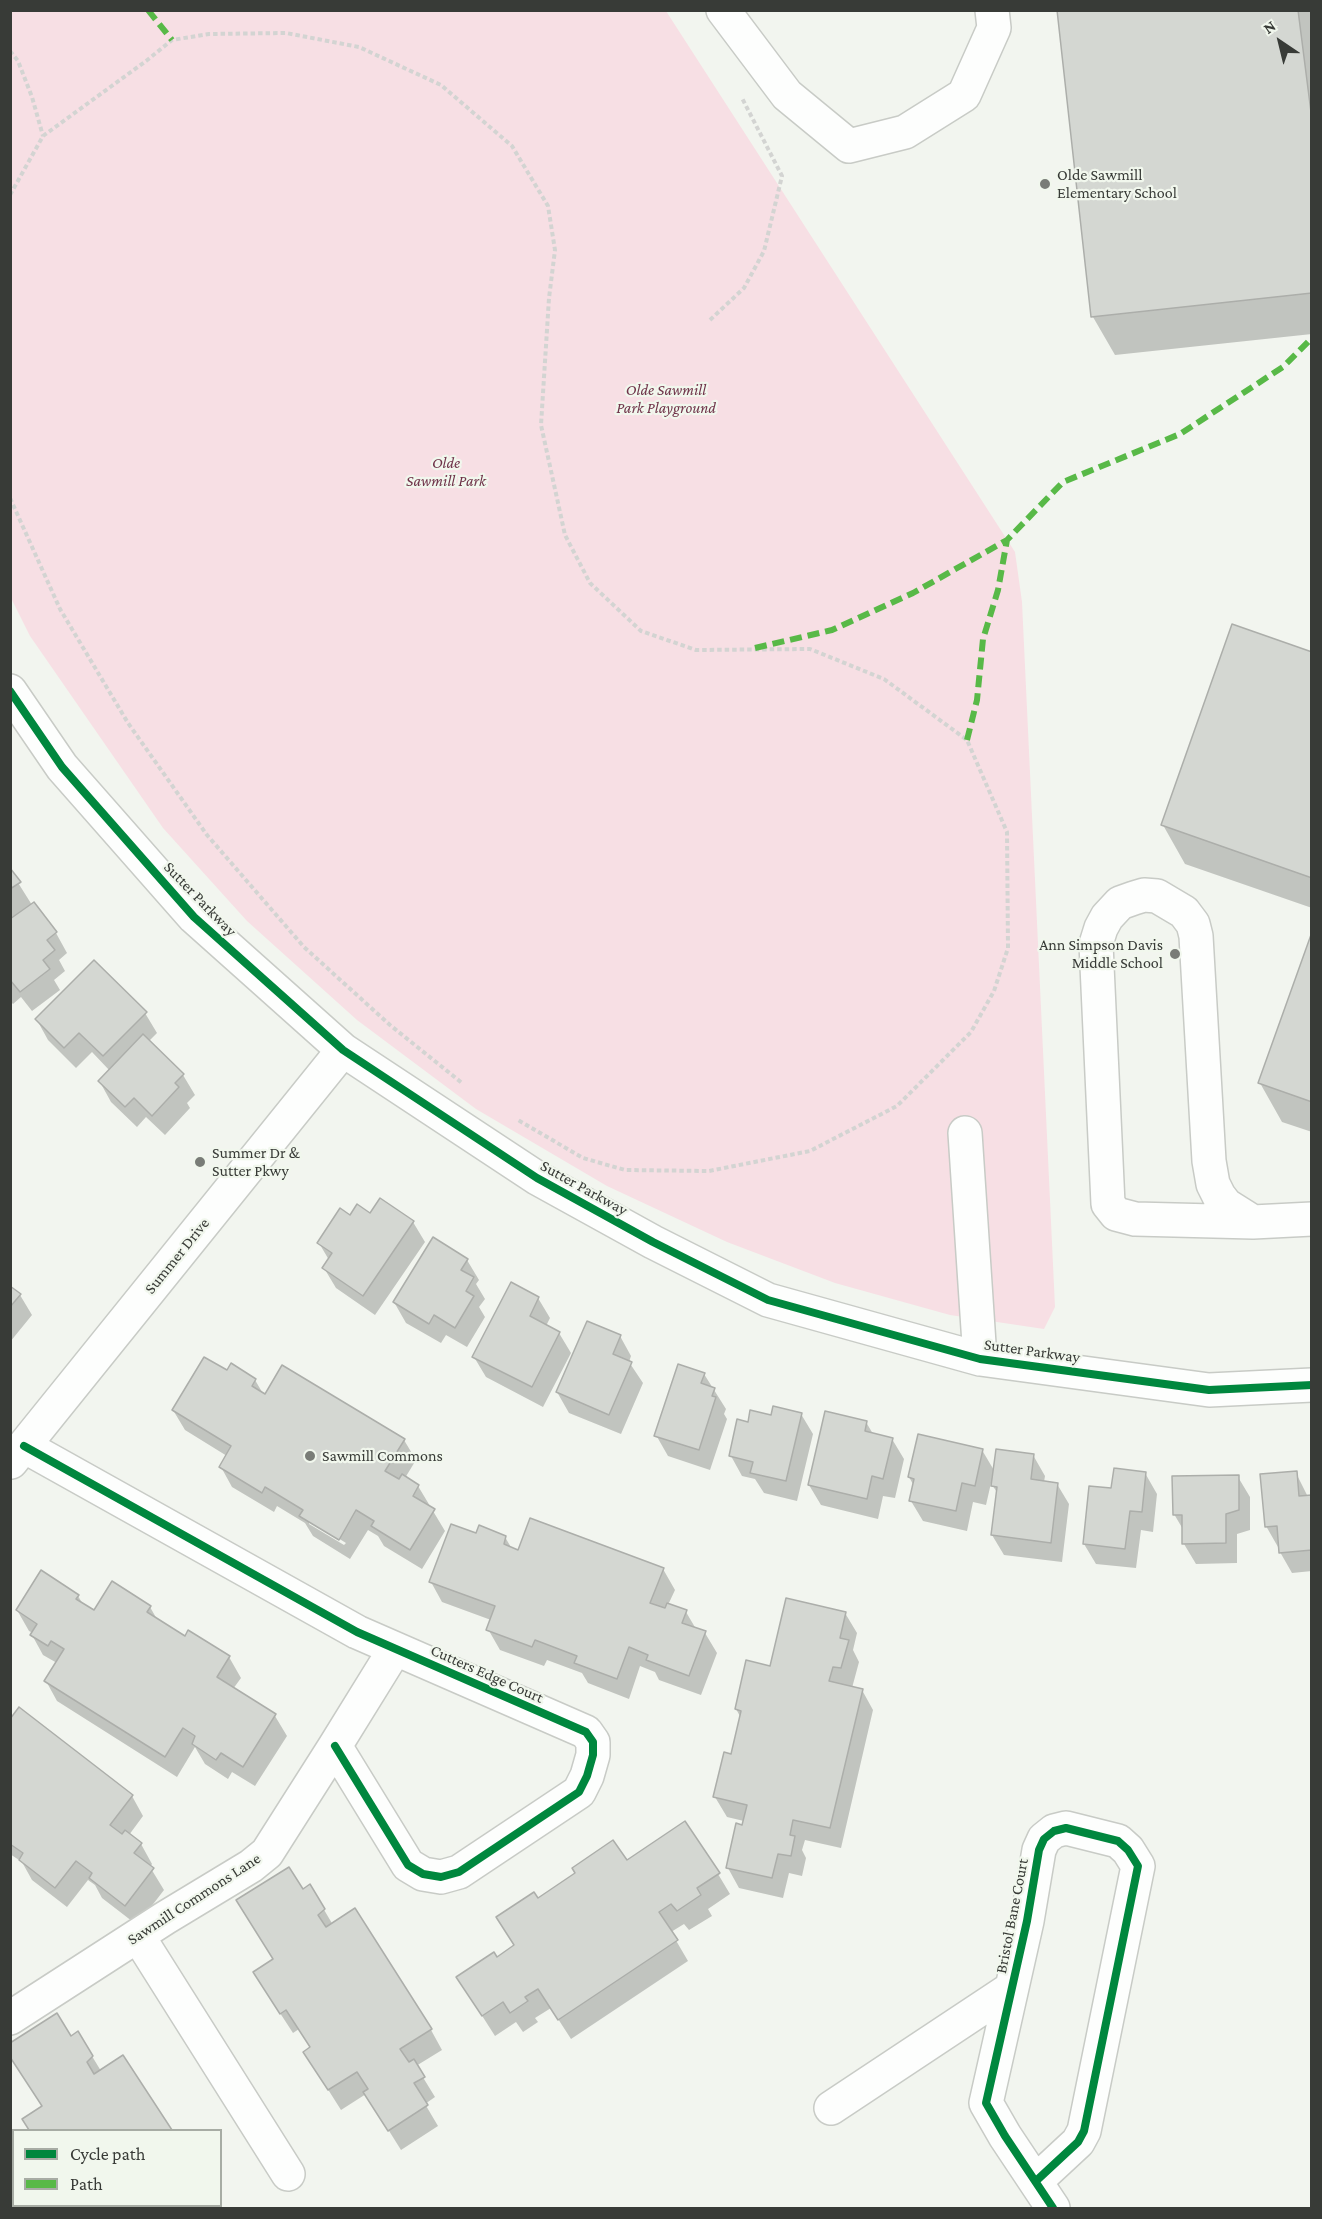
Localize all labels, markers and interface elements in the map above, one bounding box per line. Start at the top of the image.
north arrow [1250,12,1310,72]
text: N [1260,17,1279,37]
place label: Olde Sawmill Elementary School [1057,165,1177,203]
marker: Olde Sawmill Elementary School [1038,177,1052,191]
park label: Olde Sawmill Park Playground [616,380,716,418]
park label: Olde Sawmill Park [406,453,486,491]
street label: Sutter Parkway [160,858,240,940]
place label: Ann Simpson Davis Middle School [1039,935,1163,973]
marker: Ann Simpson Davis Middle School [1168,947,1182,961]
place label: Summer Dr & Sutter Pkwy [212,1143,300,1181]
marker: Summer Dr & Sutter Pkwy [193,1155,207,1169]
street label: Sutter Parkway [537,1156,631,1220]
street label: Summer Drive [141,1214,213,1298]
street label: Sutter Parkway [983,1335,1081,1367]
place label: Sawmill Commons [322,1446,443,1466]
marker: Sawmill Commons [303,1449,317,1463]
street label: Cutters Edge Court [427,1640,547,1708]
street label: Sawmill Commons Lane [124,1849,264,1949]
street label: Bristol Bane Court [991,1857,1033,1975]
legend [12,2129,222,2207]
text: Cycle path [70,2144,145,2164]
text: Path [70,2174,103,2194]

